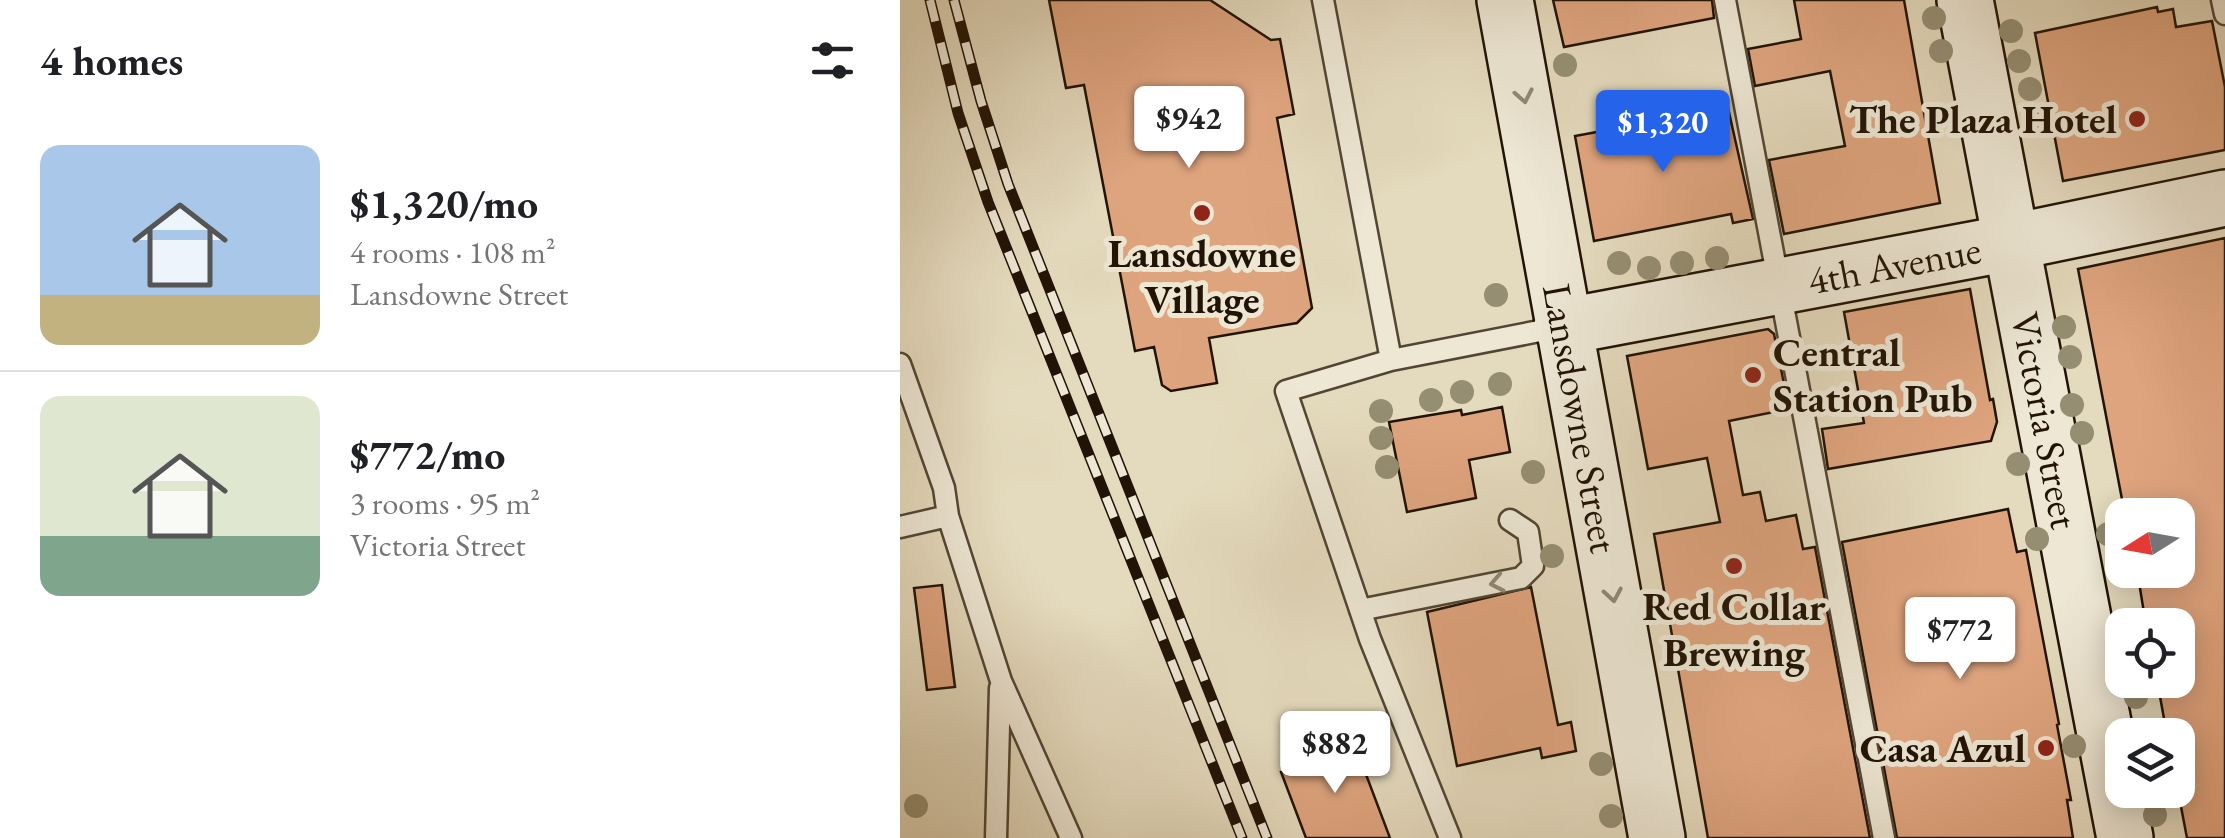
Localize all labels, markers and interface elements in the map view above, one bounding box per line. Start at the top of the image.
text: 4 homes [40,33,183,88]
icon: filters [805,33,860,88]
pin: $942 [1130,86,1248,171]
one-way arrow [1512,87,1533,104]
pin: $1,320 [1582,90,1744,175]
place label: The Plaza Hotel [1849,93,2117,145]
text: $942 [1156,97,1222,139]
text: $1,320 [1618,101,1708,143]
marker: The Plaza Hotel [2126,108,2148,130]
text: $1,320/mo [350,176,538,231]
icon: home [120,185,240,305]
marker: Lansdowne Village [1191,202,1213,224]
street label: 4th Avenue [1803,223,1985,306]
place label: Lansdowne Village [1108,227,1296,325]
text: 4 rooms · 108 m² [350,231,556,273]
text: Lansdowne Street [350,273,568,315]
street label: Lansdowne Street [1531,279,1631,558]
street label: Victoria Street [1999,308,2091,534]
place label: Central Station Pub [1773,326,1972,424]
marker: Central Station Pub [1742,364,1764,386]
text: $772/mo [350,427,506,482]
icon: home [120,436,240,556]
text: 3 rooms · 95 m² [350,482,540,524]
north arrow [2105,498,2195,588]
map controls [2105,498,2195,808]
text: Victoria Street [350,524,526,566]
marker: Red Collar Brewing [1723,555,1745,577]
one-way arrow [1489,572,1506,593]
place label: Red Collar Brewing [1642,580,1826,678]
one-way arrow [1602,586,1623,603]
pin: $772 [1901,597,2019,682]
text: $772 [1927,608,1993,650]
button: locate [2105,608,2195,698]
pin: $882 [1276,711,1394,796]
button: layers [2105,718,2195,808]
text: $882 [1302,722,1368,764]
place label: Casa Azul [1860,722,2026,774]
marker: Casa Azul [2035,737,2057,759]

